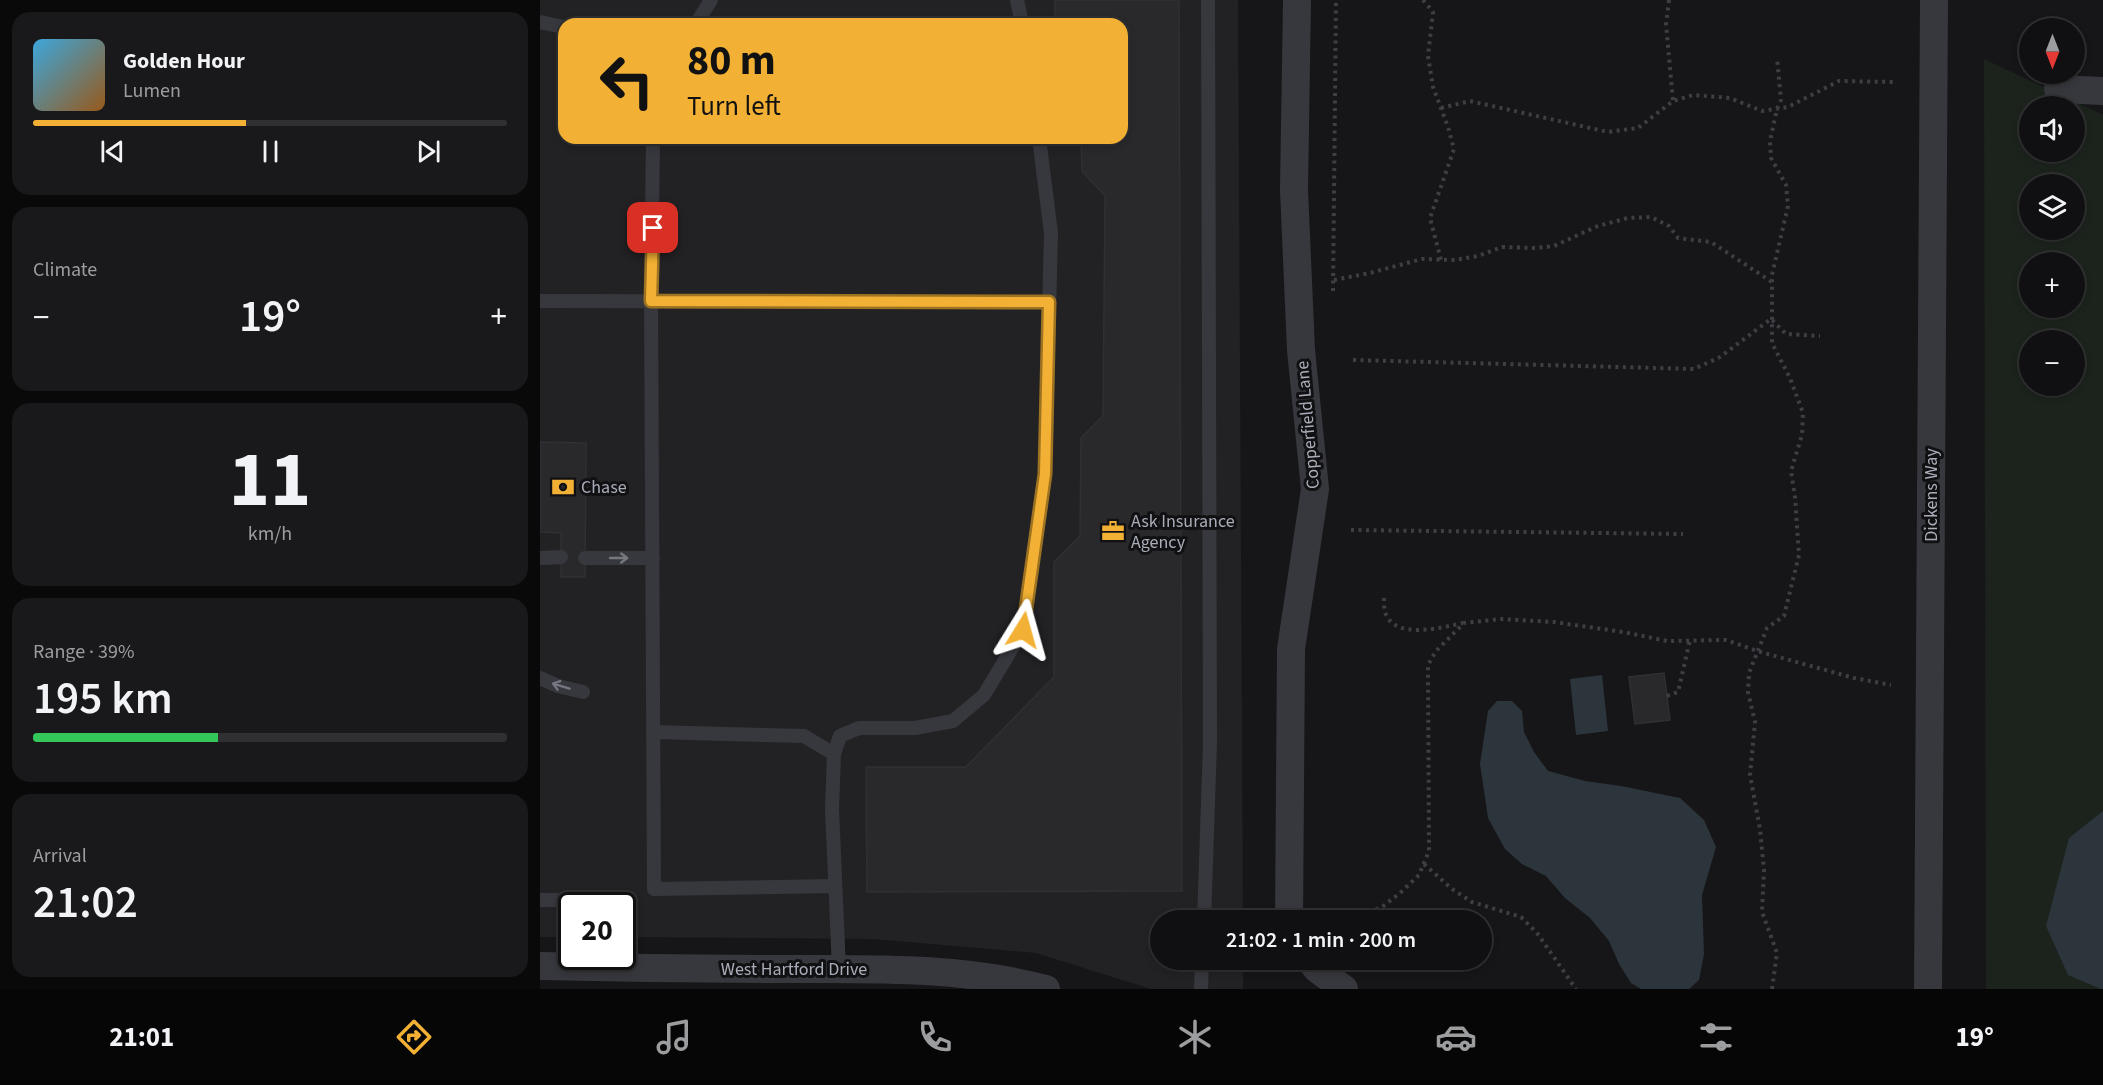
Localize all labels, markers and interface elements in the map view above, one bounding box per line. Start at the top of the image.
north arrow [2019,18,2085,84]
map controls [2019,18,2085,396]
text: 80 m [687,31,776,91]
icon: left [588,42,666,120]
text: Golden Hour [123,45,245,77]
text: Lumen [123,77,181,105]
text: Turn left [687,87,781,126]
button: sound [2019,96,2085,162]
icon: previous [96,135,129,168]
icon: pause [254,135,287,168]
icon: next [412,135,445,168]
button: layers [2019,174,2085,240]
pin [627,202,678,253]
icon: arrive [636,211,669,244]
button: + [2019,252,2085,318]
text: Climate [33,256,97,284]
text: 19° [239,285,301,349]
text: − [33,294,49,341]
text: + [491,294,507,341]
button: − [2019,330,2085,396]
street label: Copperfield Lane [1290,360,1326,490]
text: 11 [229,425,311,536]
street label: Dickens Way [1919,448,1944,542]
bank icon: Chase [550,474,576,500]
place label: Chase [581,475,627,500]
place label: Ask Insurance Agency [1131,509,1235,555]
office icon: Ask Insurance Agency [1100,518,1126,544]
text: km/h [248,520,292,548]
one-way arrow [608,552,628,564]
position arrow [991,598,1055,662]
text: Range · 39% [33,638,134,666]
text: 195 km [33,667,173,731]
one-way arrow [552,680,571,691]
text: Arrival [33,842,87,870]
text: 21:02 [33,871,138,935]
speed limit sign: 20 [558,892,636,970]
text: 21:02 · 1 min · 200 m [1226,924,1416,956]
street label: West Hartford Drive [721,957,867,982]
icon: directions [393,1016,435,1058]
icon: music [653,1016,695,1058]
icon: phone [914,1016,956,1058]
icon: climate [1174,1016,1216,1058]
icon: car [1435,1016,1477,1058]
icon: filters [1695,1016,1737,1058]
text: 21:01 [109,1018,174,1057]
text: 19° [1955,1018,1994,1057]

